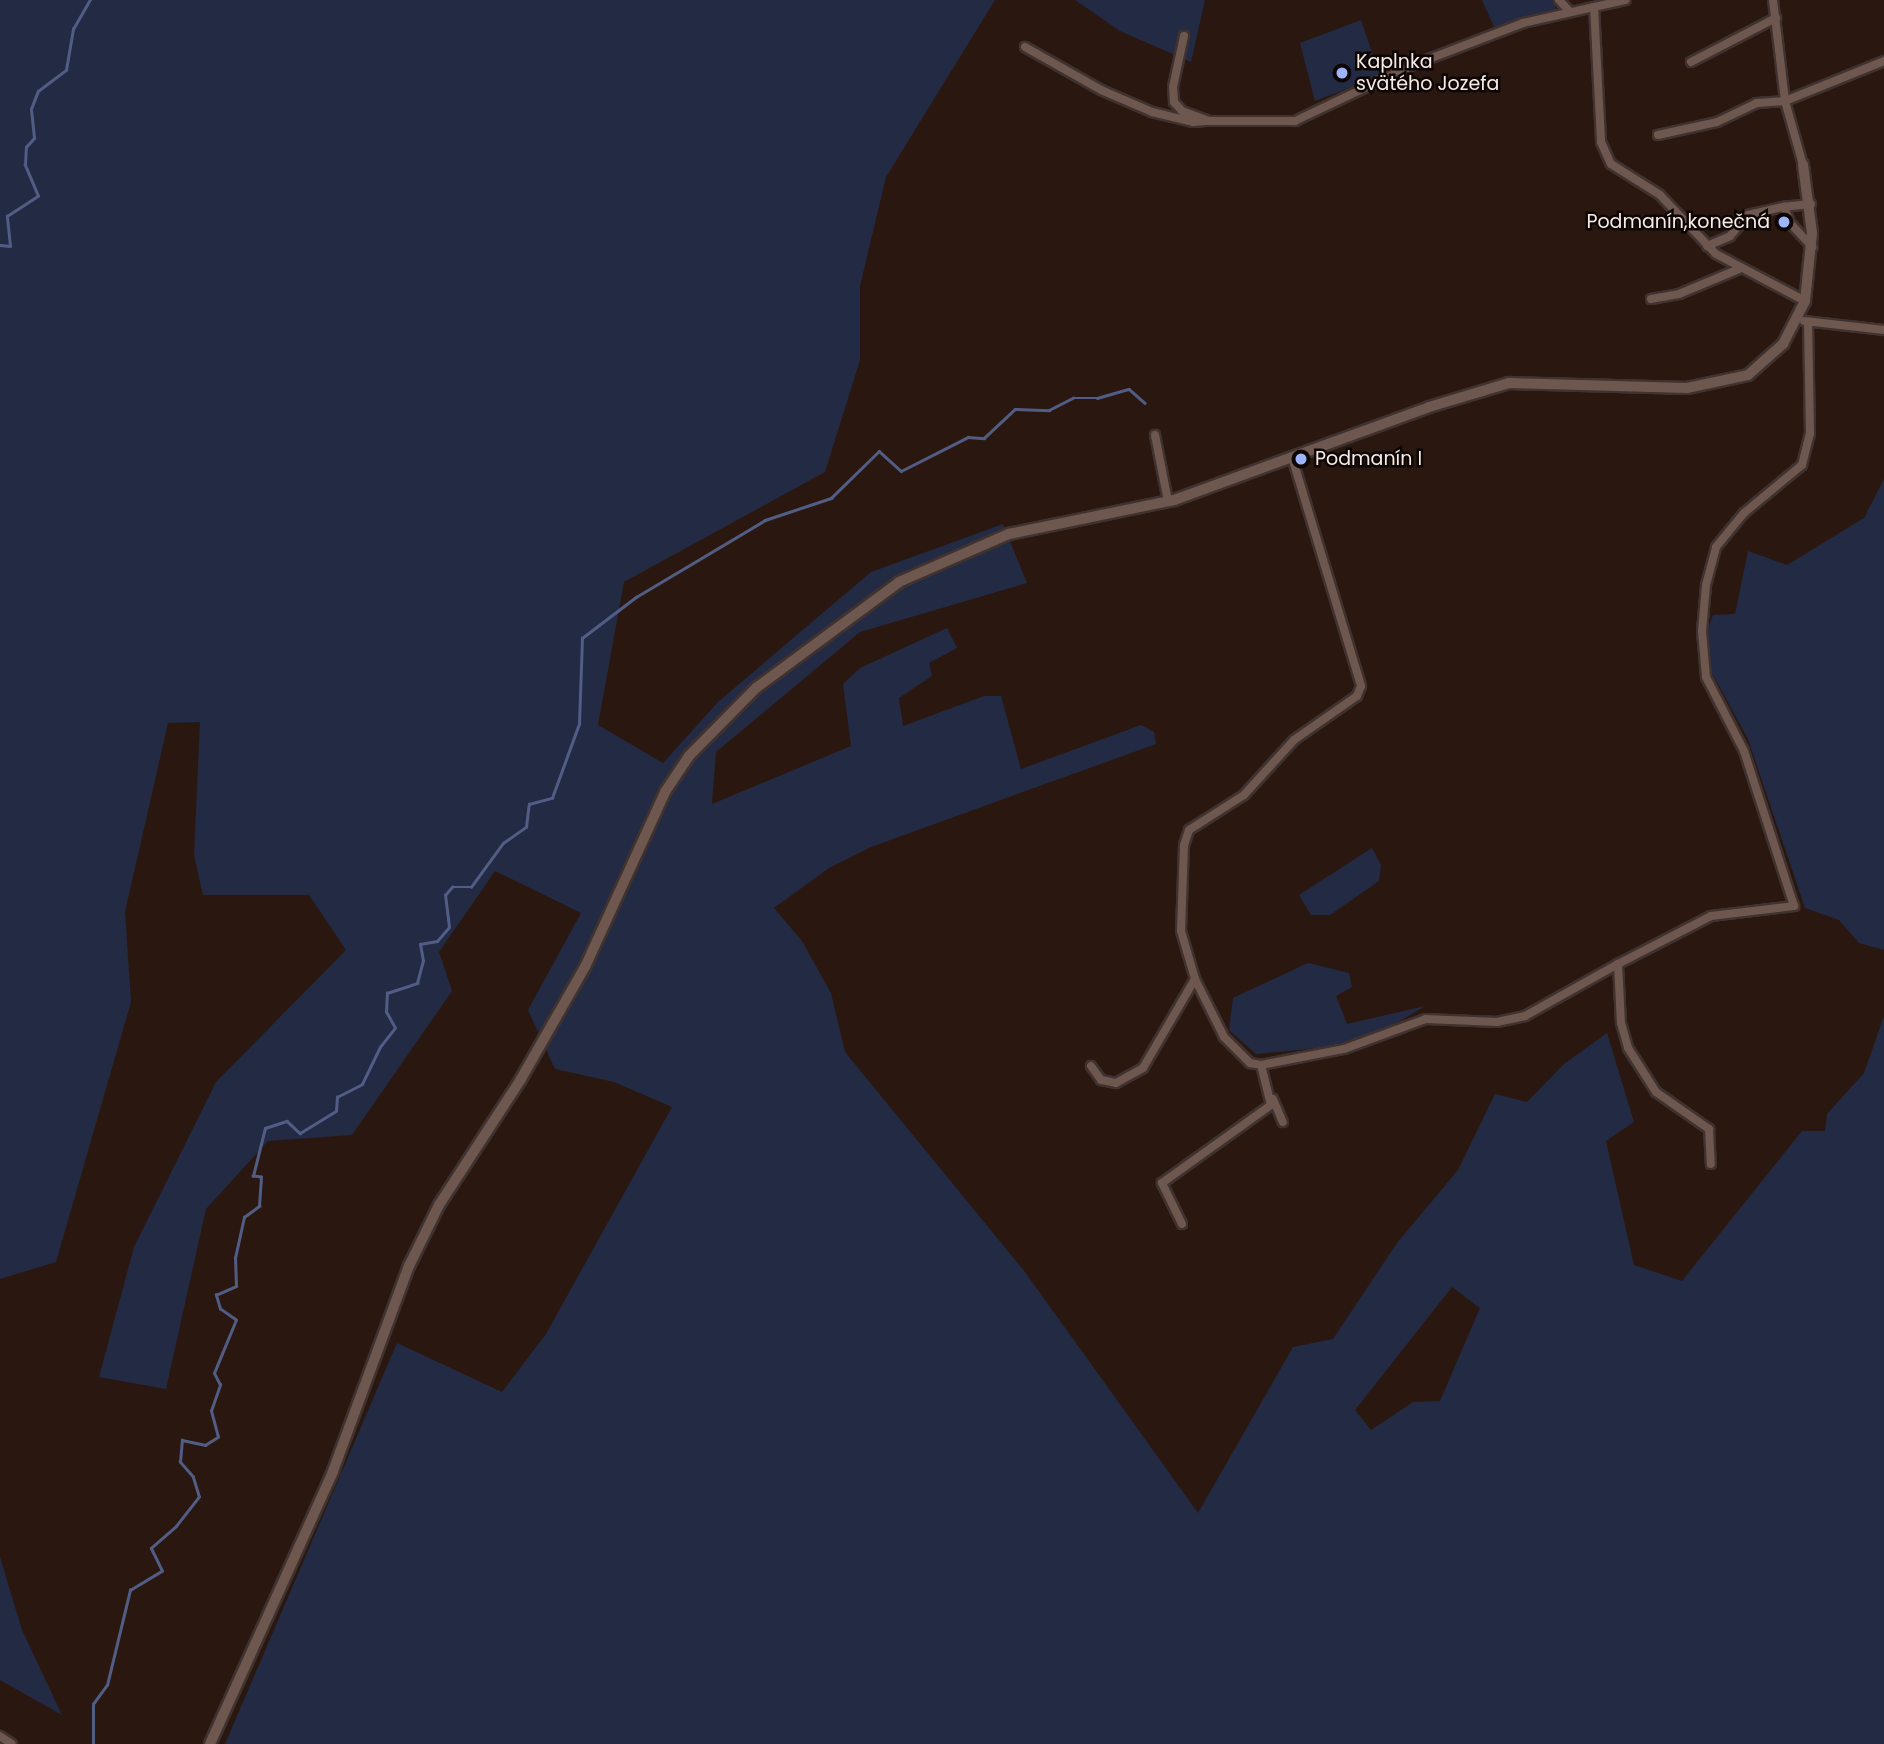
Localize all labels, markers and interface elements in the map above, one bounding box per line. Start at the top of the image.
place label: Kaplnka svätého Jozefa [1356,51,1499,95]
marker: Kaplnka svätého Jozefa [1334,65,1350,81]
place label: Podmanín,konečná [1586,211,1770,233]
marker: Podmanín,konečná [1776,214,1792,230]
place label: Podmanín I [1315,448,1422,470]
marker: Podmanín I [1293,451,1309,467]

